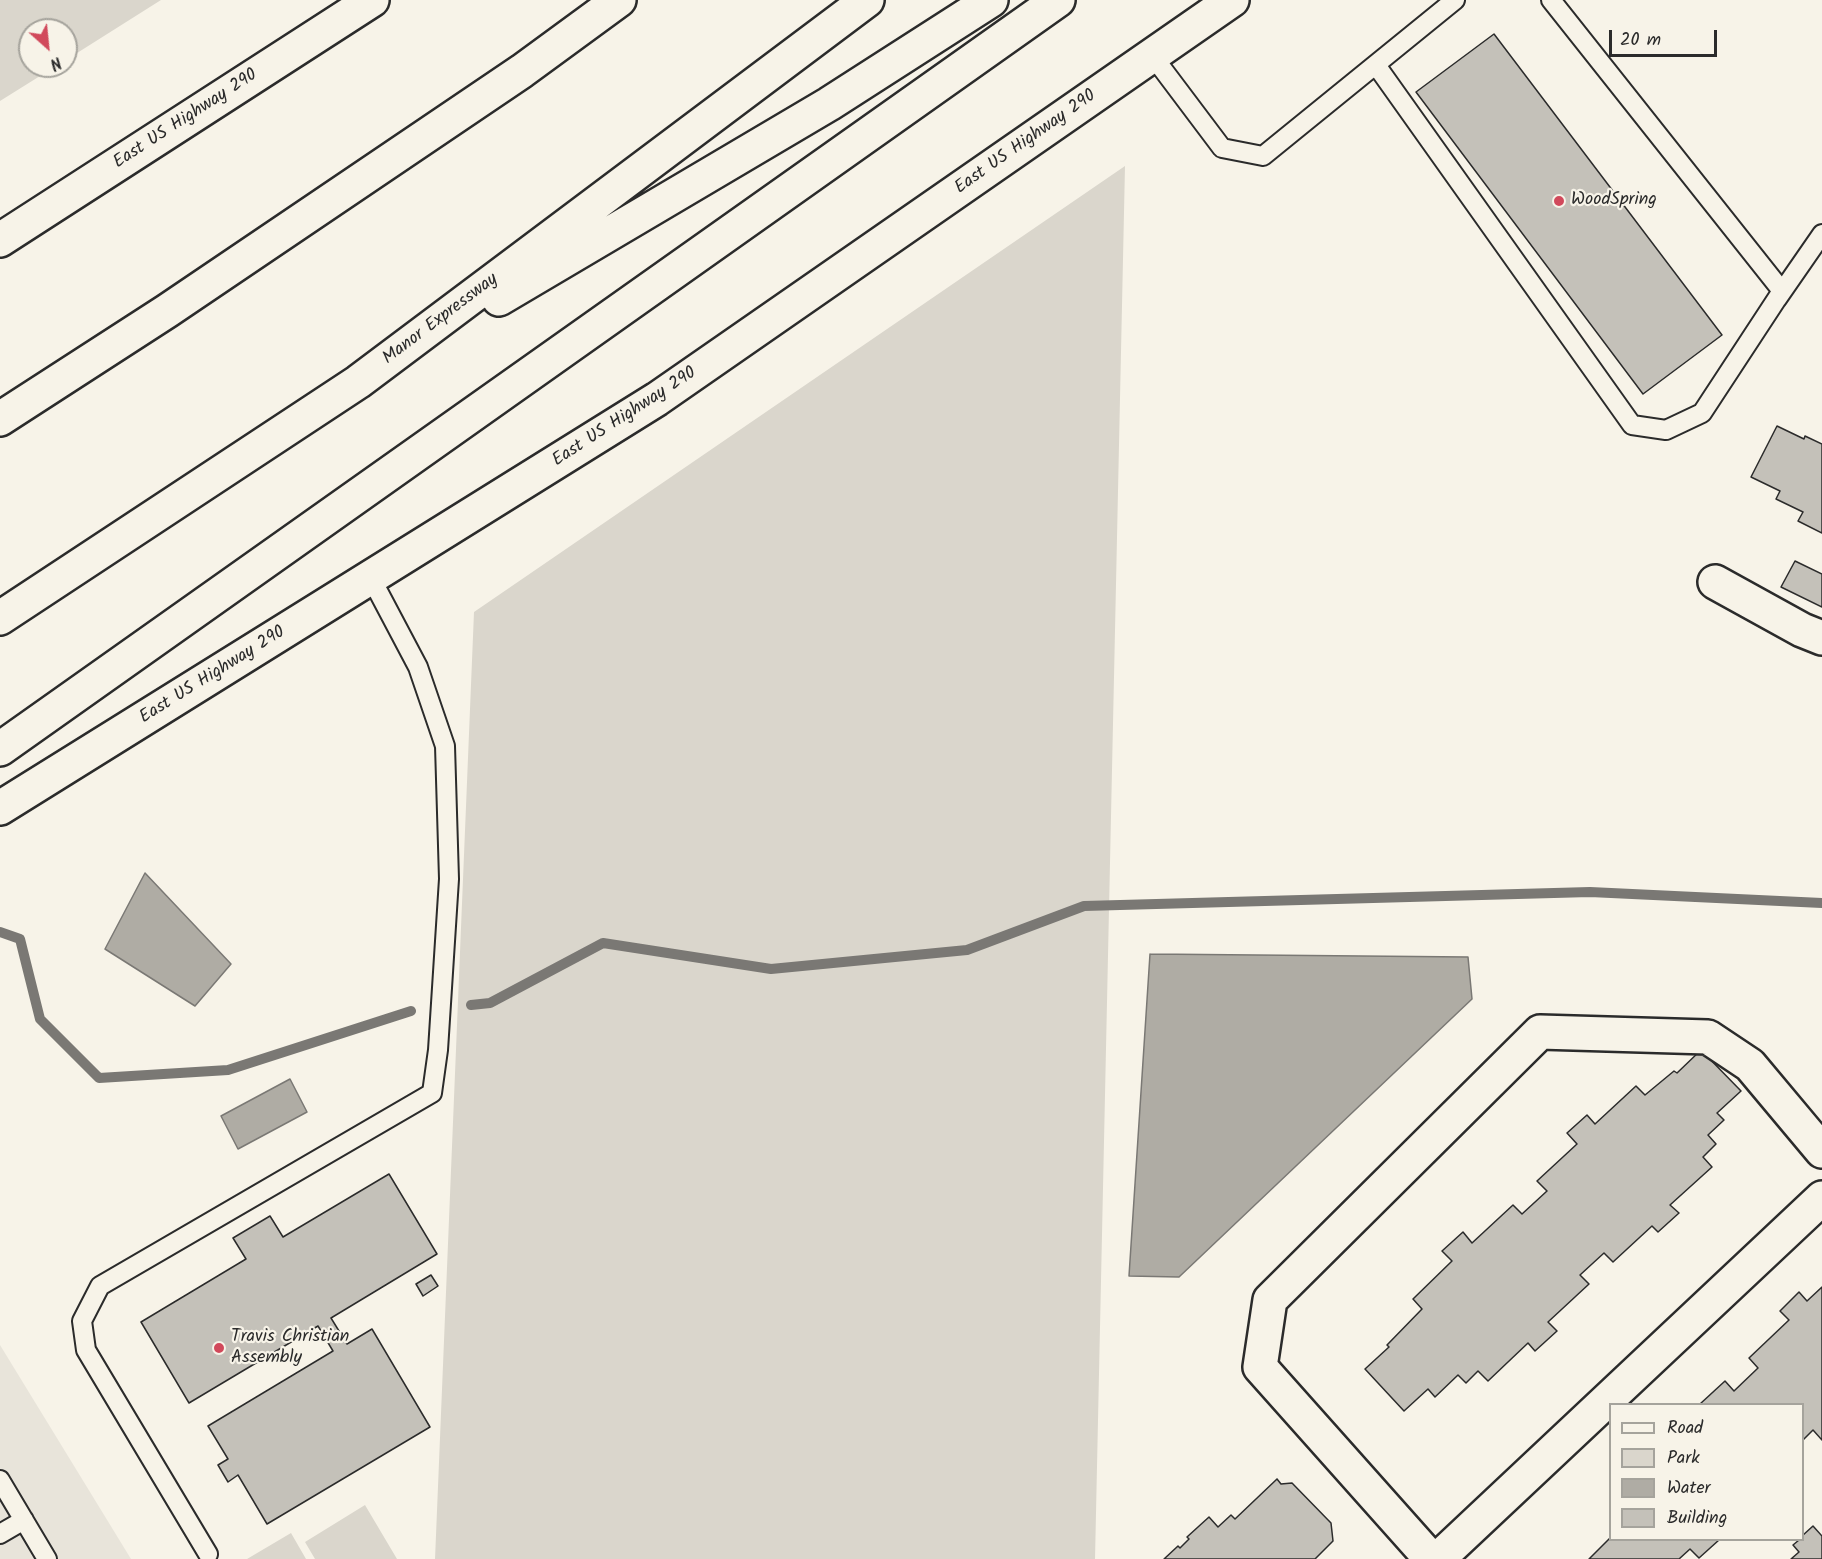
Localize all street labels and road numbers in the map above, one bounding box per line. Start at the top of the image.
street label: East US Highway 290 [110,65,262,175]
street label: East US Highway 290 [951,86,1101,200]
street label: Manor Expressway [379,270,503,370]
street label: East US Highway 290 [549,363,701,473]
street label: East US Highway 290 [136,622,290,730]

